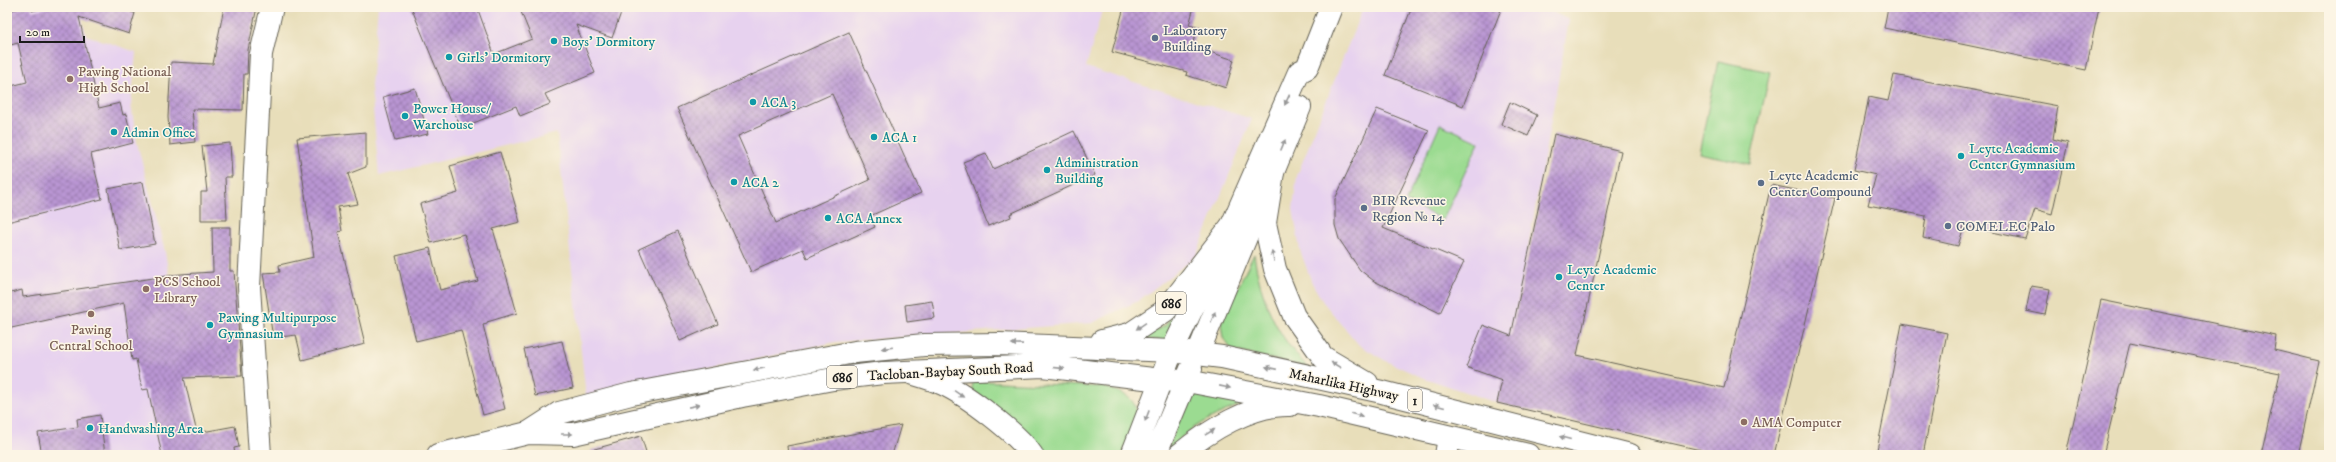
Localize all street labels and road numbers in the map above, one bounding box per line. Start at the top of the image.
road number: 686 [1156,292,1186,314]
street label: Tacloban-Baybay South Road [867,359,1033,385]
street label: Maharlika Highway [1287,365,1401,405]
road number: 686 [827,366,857,388]
road number: 1 [1408,389,1422,411]

